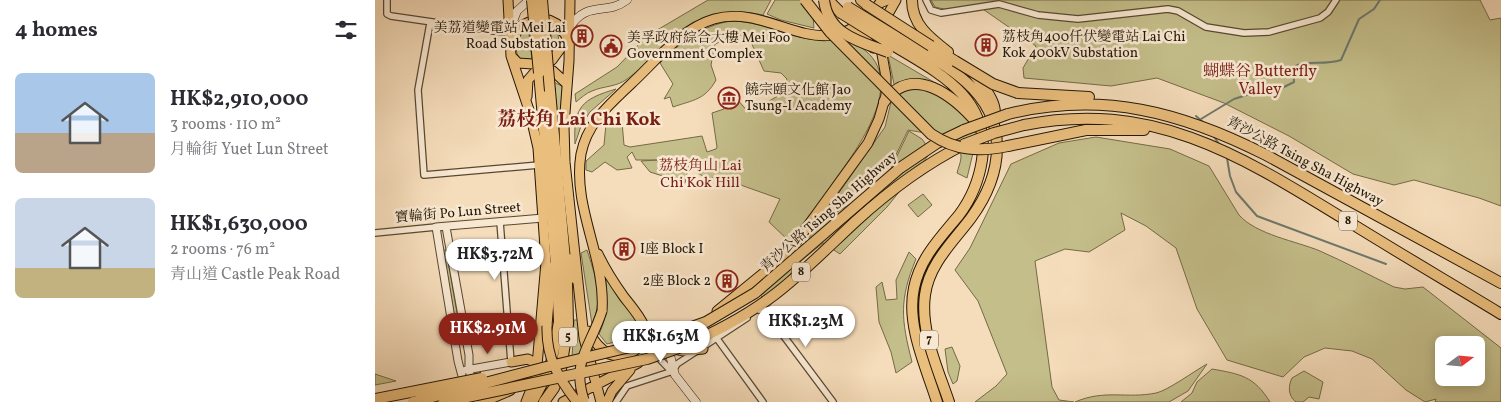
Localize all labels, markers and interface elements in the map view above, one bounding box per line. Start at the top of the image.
text: 4 homes [15,16,98,45]
icon: filters [332,16,360,44]
place label: 美荔道變電站 Mei Lai Road Substation [434,19,566,54]
building icon: 美荔道變電站 Mei Lai Road Substation [570,24,594,48]
place label: 荔枝角400仟伏變電站 Lai Chi Kok 400kV Substation [1002,28,1186,63]
place label: 美孚政府綜合大樓 Mei Foo Government Complex [627,29,790,64]
building icon: 荔枝角400仟伏變電站 Lai Chi Kok 400kV Substation [974,33,998,57]
public building icon: 美孚政府綜合大樓 Mei Foo Government Complex [599,34,623,58]
district label: 蝴蝶谷 Butterfly Valley [1203,61,1317,101]
place label: 饒宗頤文化館 Jao Tsung-I Academy [745,81,852,116]
text: HK$2,910,000 [170,85,309,114]
museum icon: 饒宗頤文化館 Jao Tsung-I Academy [717,86,741,110]
icon: home [55,93,115,153]
district label: 荔枝角 Lai Chi Kok [497,107,661,133]
street label: 青沙公路 Tsing Sha Highway [1223,112,1387,212]
text: 3 rooms · 110 m² [170,114,281,136]
text: 月輪街 Yuet Lun Street [170,139,329,161]
street label: 青沙公路 Tsing Sha Highway [757,147,902,277]
district label: 荔枝角山 Lai Chi Kok Hill [658,156,742,194]
street label: 寶輪街 Po Lun Street [394,198,522,228]
text: HK$1,630,000 [170,210,308,239]
road number: 8 [1339,212,1357,230]
icon: home [55,218,115,278]
building icon: I座 Block I [612,237,636,261]
pin: HK$3.72M [443,238,547,281]
text: 2 rooms · 76 m² [170,239,275,261]
place label: I座 Block I [640,240,703,259]
text: HK$3.72M [457,244,533,266]
road number: 8 [792,262,810,282]
text: 青山道 Castle Peak Road [170,264,340,286]
building icon: 2座 Block 2 [715,269,739,293]
place label: 2座 Block 2 [642,272,711,291]
pin: HK$1.23M [754,306,858,348]
text: HK$1.23M [768,311,844,333]
pin: HK$2.91M [436,312,540,355]
text: HK$2.91M [450,318,526,340]
pin: HK$1.63M [609,320,713,363]
text: HK$1.63M [623,326,699,348]
road number: 5 [559,328,577,347]
road number: 7 [920,330,938,350]
north arrow [1435,336,1485,386]
map controls [1435,336,1485,386]

